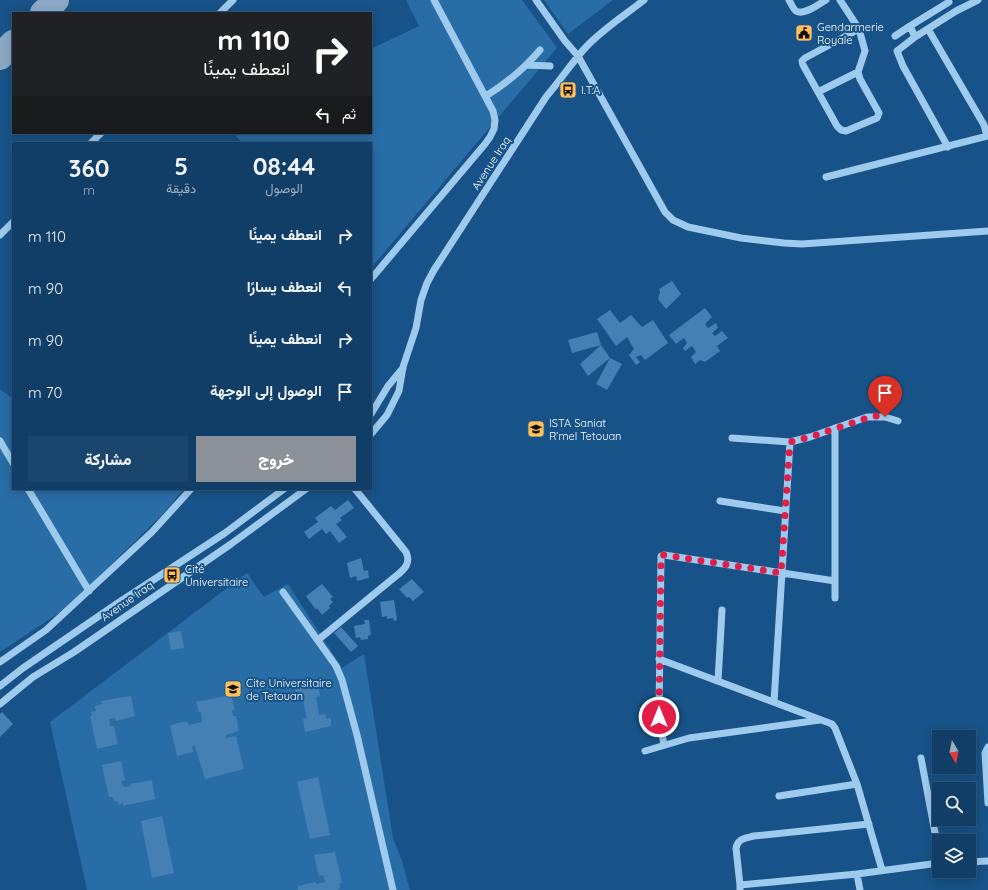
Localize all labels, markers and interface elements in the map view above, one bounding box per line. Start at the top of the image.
place label: Gendarmerie Royale [817,20,884,47]
text: 110 m [217,22,290,57]
public building icon: Gendarmerie Royale [794,23,814,43]
icon: right [304,28,356,80]
text: انعطف يمينًا [203,57,290,80]
bus stop icon: I.T.A [558,80,578,100]
place label: I.T.A [581,83,600,97]
icon: left [312,104,334,126]
text: ثم [342,104,356,123]
street label: Avenue Iraq [469,134,513,192]
text: 5 [174,151,188,181]
text: 08:44 [253,151,315,181]
text: 360 [69,153,110,183]
text: دقيقة [166,180,196,196]
text: الوصول [265,180,303,196]
text: m [83,182,95,198]
text: انعطف يمينًا [249,225,322,244]
icon: right [334,225,356,247]
text: 110 m [28,227,66,246]
text: انعطف يسارًا [247,277,322,296]
icon: left [334,277,356,299]
text: 90 m [28,279,63,298]
text: انعطف يمينًا [249,329,322,348]
icon: right [334,329,356,351]
text: 90 m [28,331,63,350]
pin [868,376,902,417]
text: الوصول إلى الوجهة [210,381,322,400]
icon: arrive [334,381,356,403]
icon: arrive [874,382,896,404]
text: 70 m [28,383,62,402]
place label: ISTA Saniat R’mel Tetouan [549,416,621,443]
school or university icon: ISTA Saniat R’mel Tetouan [526,419,546,439]
button: مشاركة [28,436,188,482]
button: خروج [196,436,356,482]
place label: Cité Universitaire [185,562,248,589]
bus stop icon: Cité Universitaire [162,565,182,585]
street label: Avenue Iraq [98,578,156,624]
place label: Cite Universitaire de Tetouan [246,676,332,703]
school or university icon: Cite Universitaire de Tetouan [223,679,243,699]
position arrow [638,696,680,738]
north arrow [932,730,976,774]
map controls [932,730,976,878]
button: search [932,782,976,826]
button: layers [932,834,976,878]

